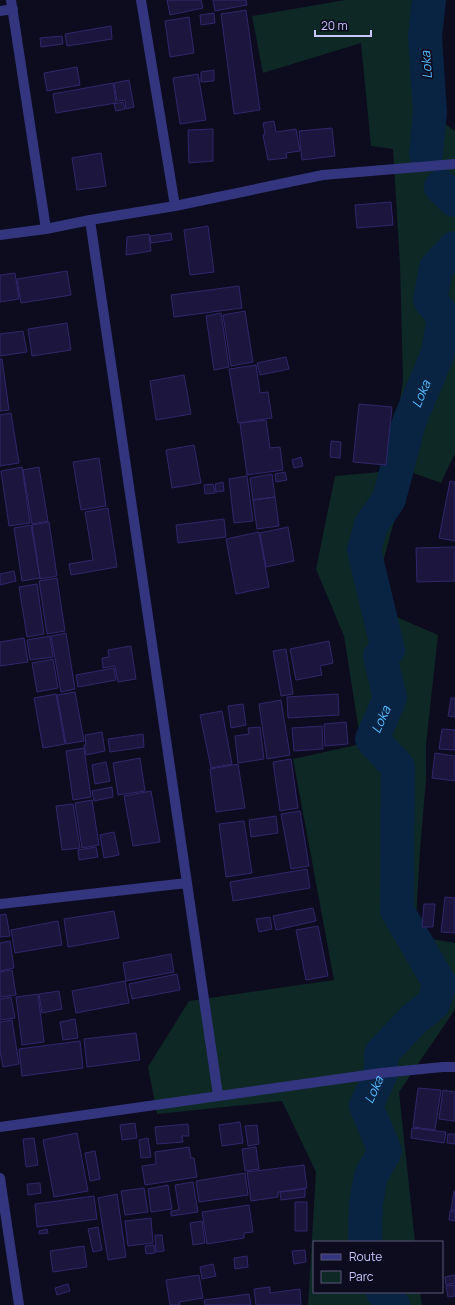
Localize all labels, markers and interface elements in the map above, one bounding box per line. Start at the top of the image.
scale bar [315,12,371,38]
text: 20 m [321,17,348,34]
water label: Loka [416,50,436,80]
water label: Loka [407,377,435,410]
water label: Loka [367,702,395,736]
water label: Loka [359,1072,388,1106]
legend [313,1241,443,1293]
text: Route [349,1248,382,1265]
text: Parc [349,1268,374,1285]

